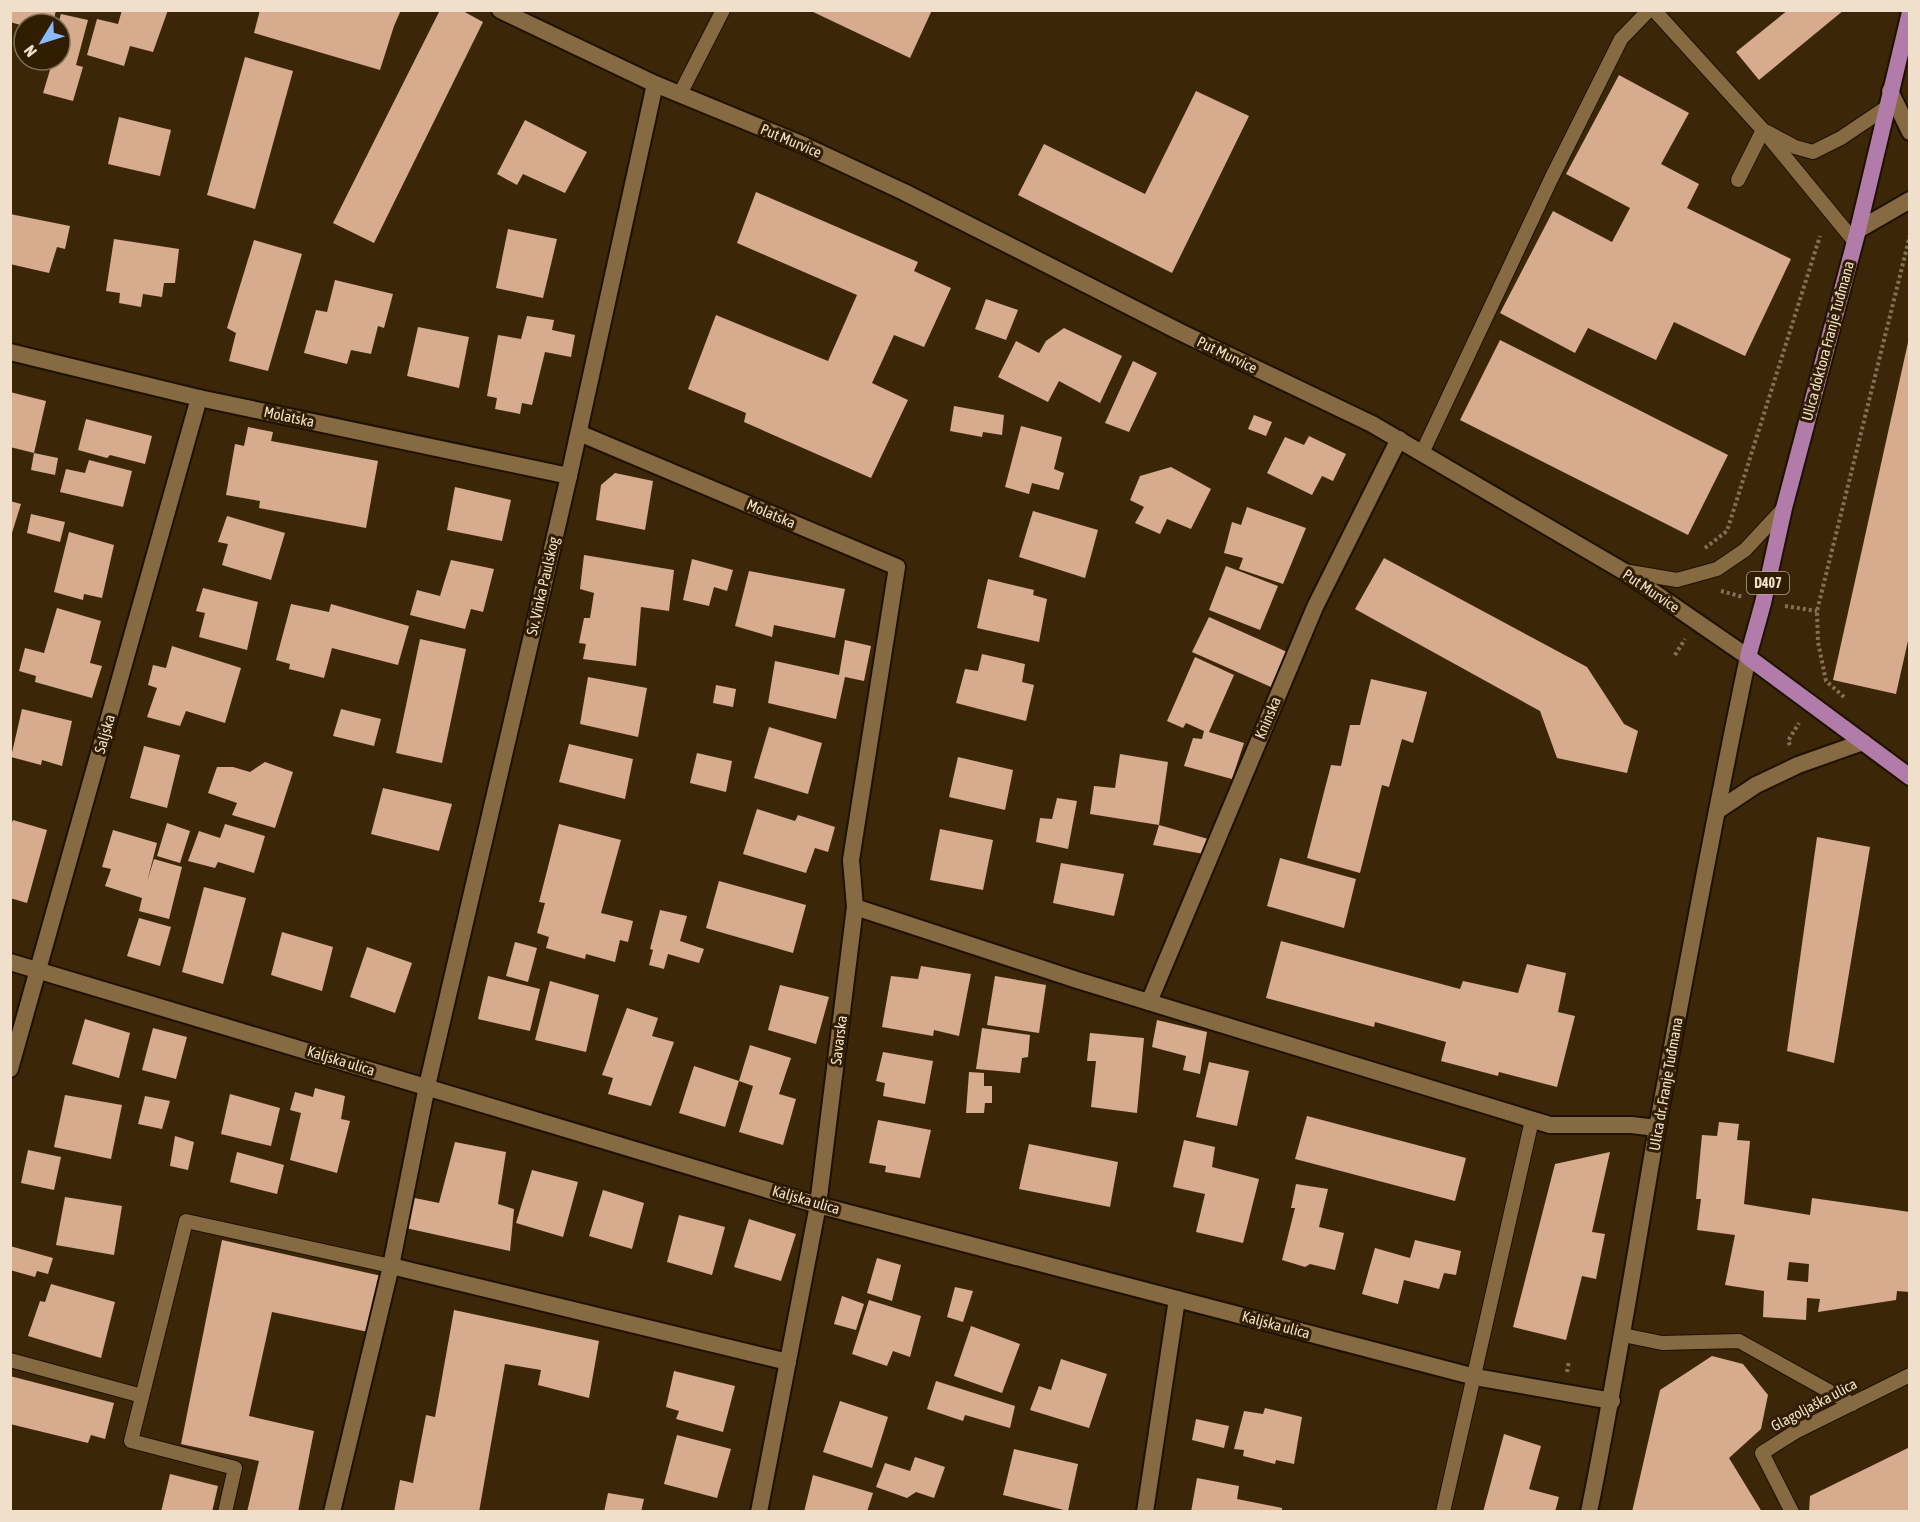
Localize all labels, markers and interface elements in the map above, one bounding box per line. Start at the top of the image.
north arrow [12,12,72,72]
text: N [20,42,40,61]
street label: Put Murvice [758,120,824,161]
street label: Ulica doktora Franje Tuđmana [1798,259,1857,423]
street label: Put Murvice [1194,333,1260,376]
street label: Molatska [262,403,316,430]
street label: Molatska [744,496,798,531]
street label: Sv. Vinka Paulskog [523,534,562,637]
street label: Put Murvice [1620,565,1683,616]
road number: D407 [1747,572,1789,594]
street label: Kninska [1251,694,1284,741]
street label: Saljska [91,712,118,755]
street label: Savarska [827,1014,850,1066]
street label: Ulica dr. Franje Tuđmana [1645,1016,1686,1152]
street label: Kaljska ulica [305,1042,377,1079]
street label: Kaljska ulica [770,1182,842,1217]
street label: Kaljska ulica [1240,1307,1312,1342]
street label: Glagoljaška ulica [1768,1375,1860,1434]

